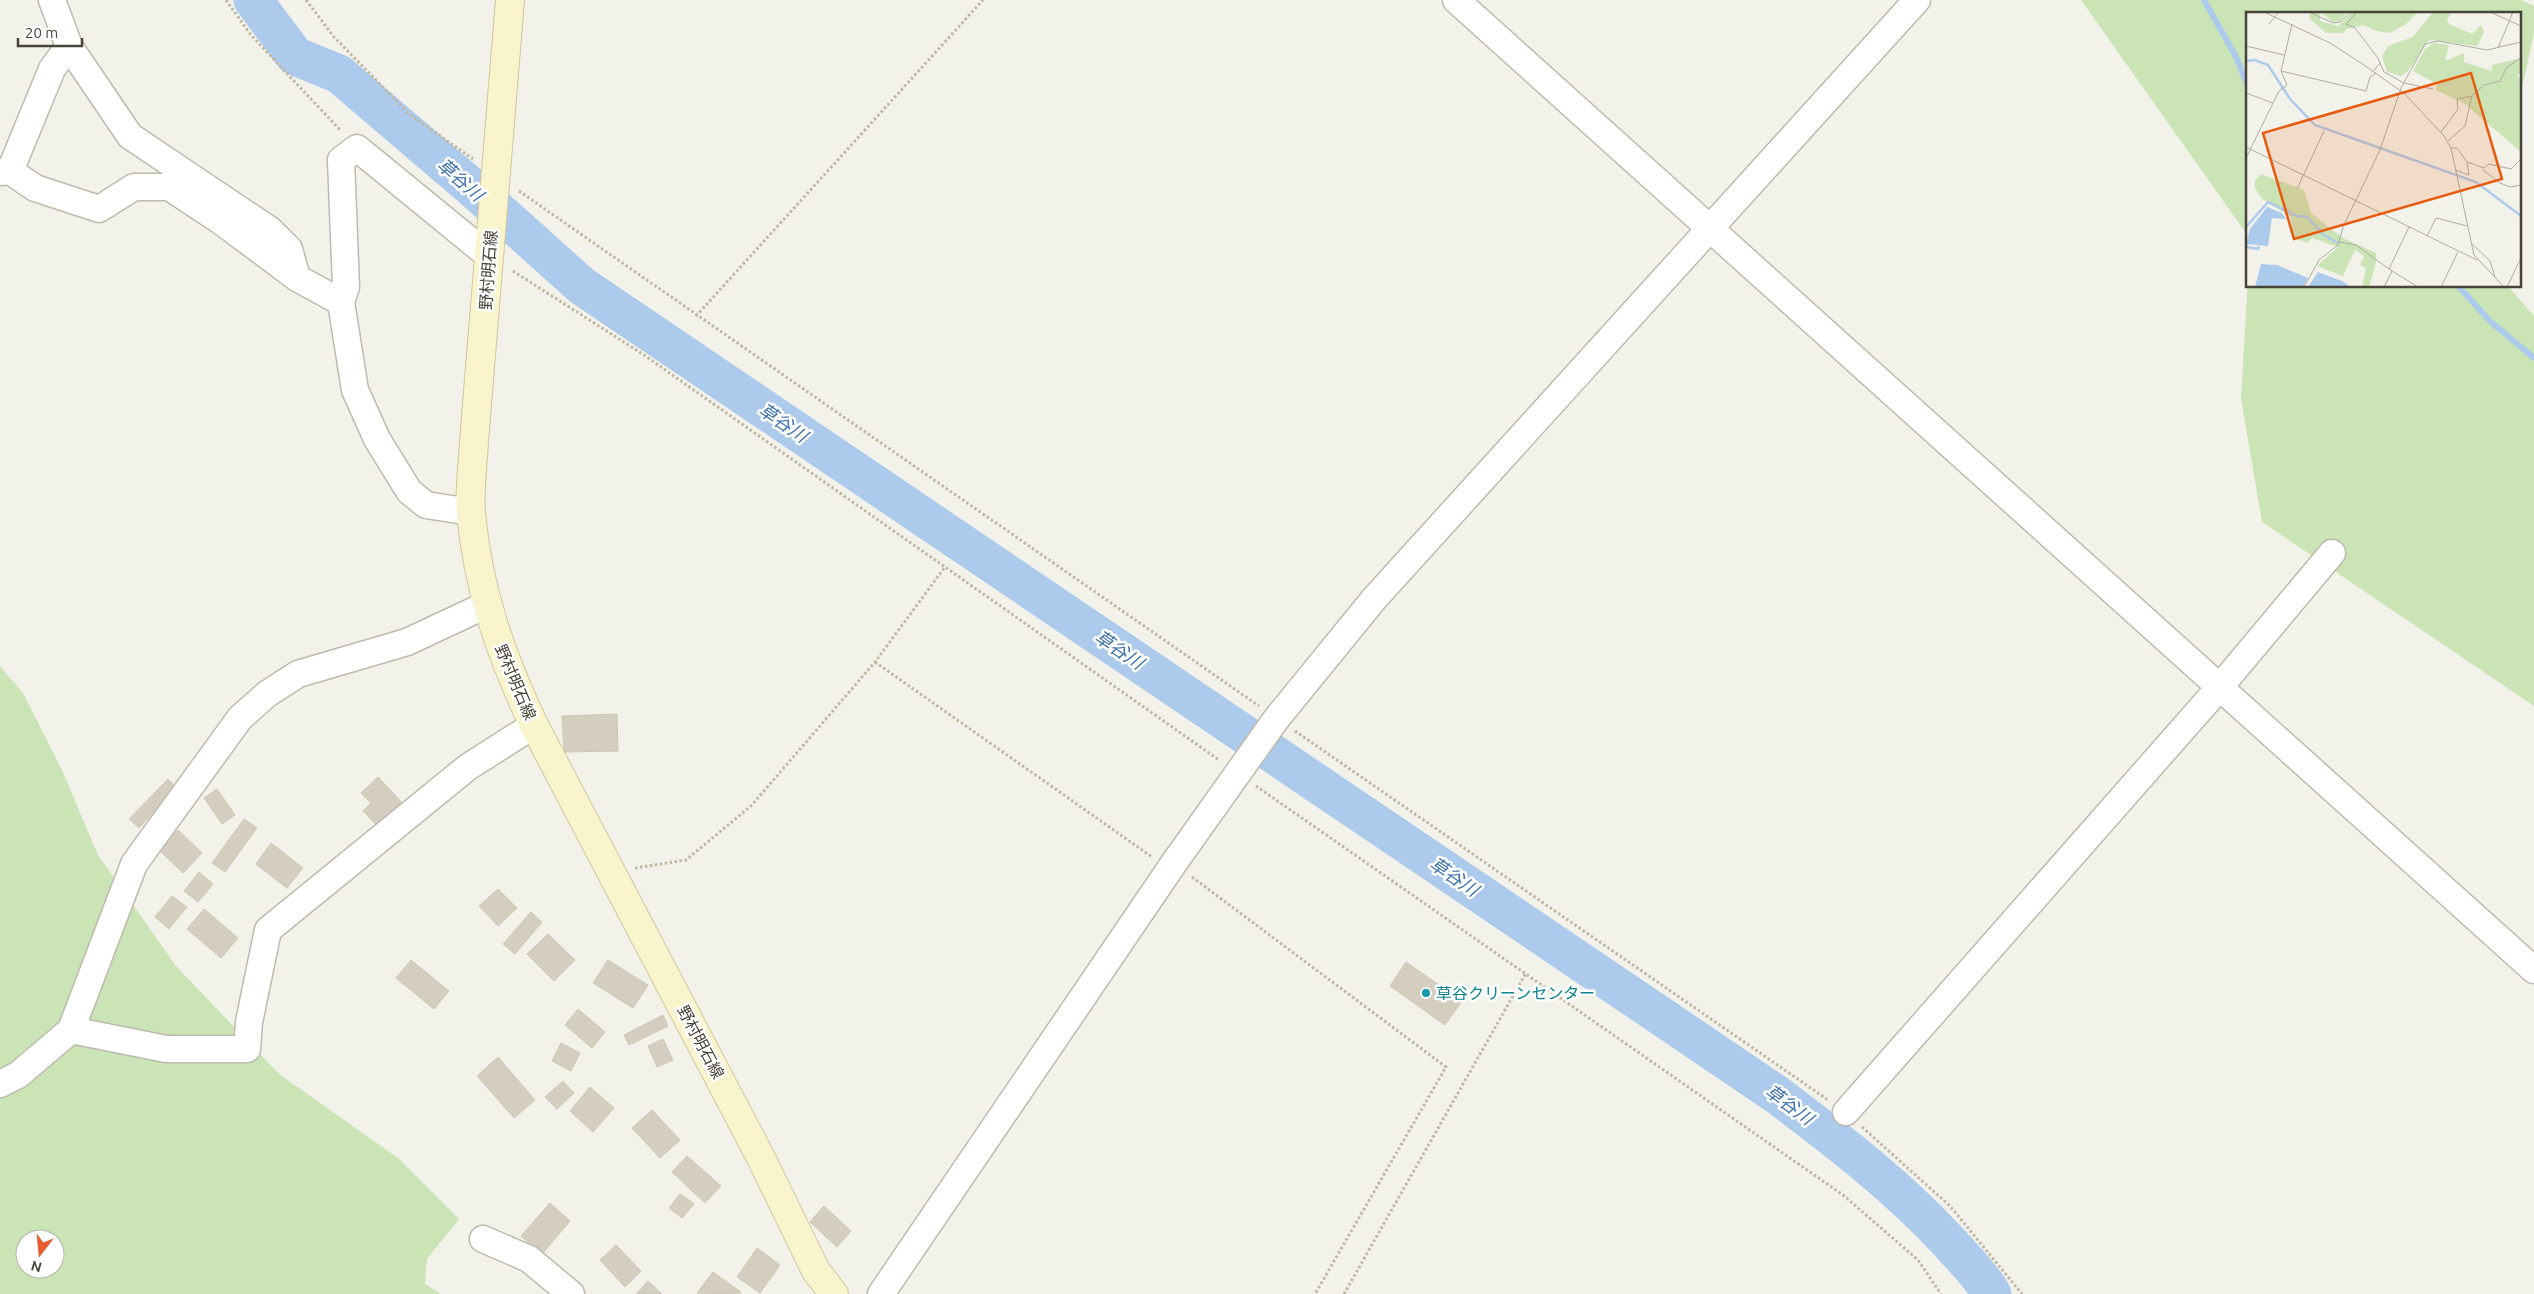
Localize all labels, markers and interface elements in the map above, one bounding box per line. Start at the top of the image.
inset map [2246,12,2522,288]
scale bar [18,15,81,47]
text: 20 m [25,24,58,41]
water label: 草谷川 [434,154,489,206]
street label: 野村明石線 [476,229,500,311]
water label: 草谷川 [756,399,813,447]
water label: 草谷川 [1092,626,1149,674]
street label: 野村明石線 [492,642,540,722]
water label: 草谷川 [1427,853,1484,901]
place label: 草谷クリーンセンター [1436,984,1595,1002]
marker: 草谷クリーンセンター [1420,987,1432,999]
street label: 野村明石線 [674,1002,728,1082]
water label: 草谷川 [1762,1080,1819,1129]
north arrow [15,1229,65,1279]
text: N [29,1257,44,1276]

